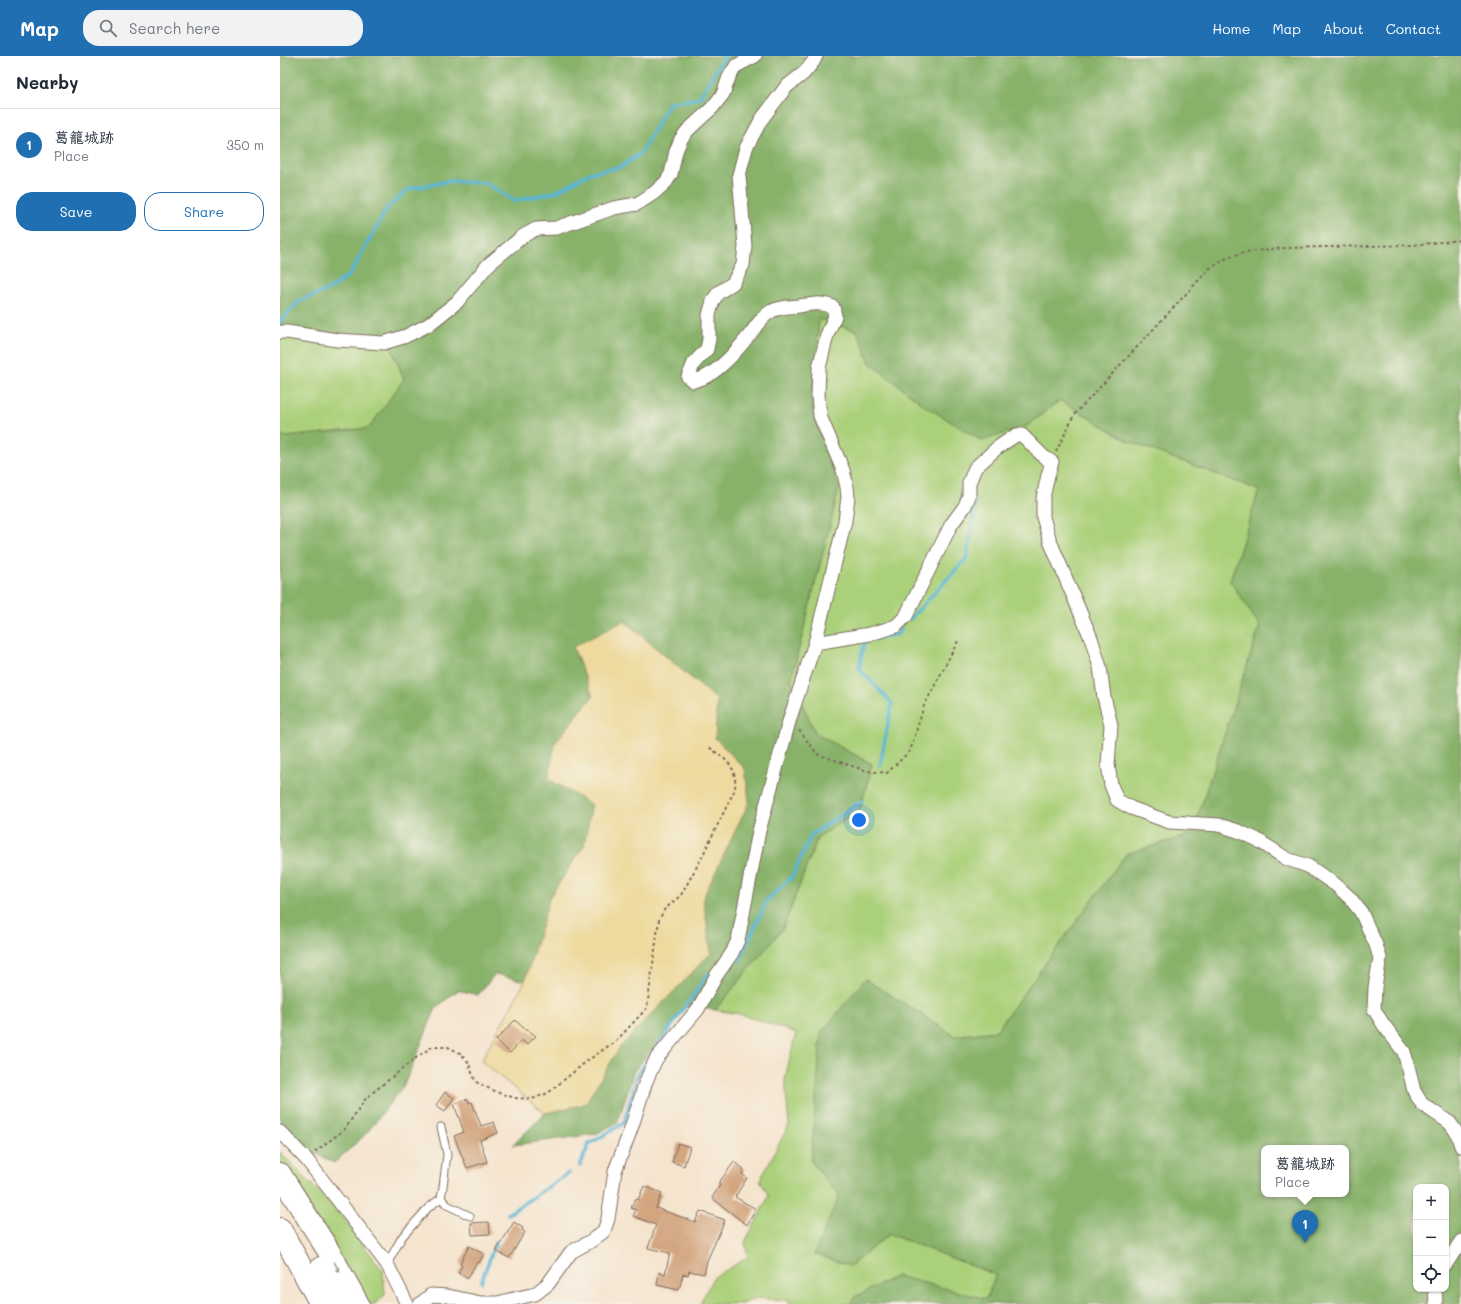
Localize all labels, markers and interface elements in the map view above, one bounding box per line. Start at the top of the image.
search box [83,10,363,46]
text: Map [20,16,59,41]
icon: search [97,17,119,39]
text: Search here [129,18,220,38]
text: Home [1212,19,1250,38]
text: Map [1272,19,1301,38]
text: About [1323,19,1364,38]
text: Contact [1386,19,1441,38]
text: Nearby [16,71,78,93]
text: 葛籠城跡 [54,127,114,147]
text: 1 [26,136,32,153]
text: 350 m [226,136,264,153]
text: Place [54,147,89,164]
button: Save [16,192,136,231]
button: Share [144,192,264,231]
your location [849,810,869,830]
popup [1261,1145,1349,1197]
text: 葛籠城跡 [1275,1153,1335,1173]
text: Place [1275,1173,1310,1190]
map controls [1413,1184,1449,1292]
button: + [1413,1184,1449,1220]
pin: 1 [1292,1210,1318,1243]
button: − [1413,1220,1449,1256]
button: locate [1413,1256,1449,1292]
one-way arrow [334,1261,340,1273]

